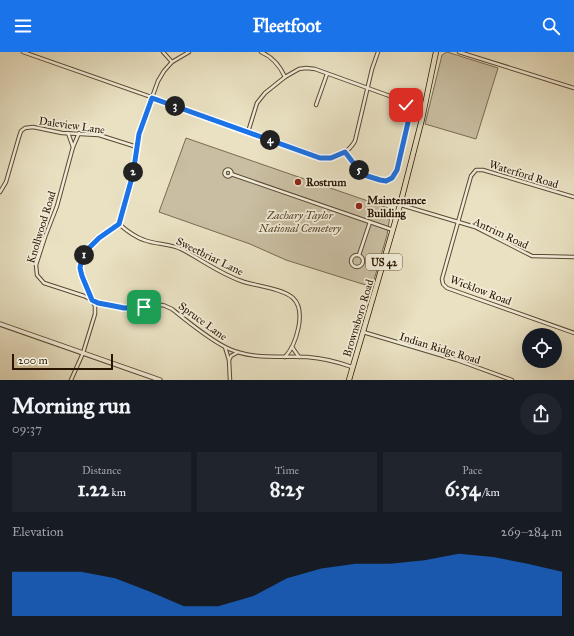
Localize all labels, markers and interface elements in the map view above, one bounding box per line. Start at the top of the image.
icon: menu [12,15,34,37]
text: Fleetfoot [253,15,321,37]
icon: search [540,15,562,37]
pin [389,88,423,122]
icon: check [395,94,417,116]
pin: 3 [165,96,185,116]
text: 3 [173,99,177,112]
street label: Daleview Lane [38,114,106,137]
pin: 4 [260,130,280,150]
text: 4 [267,133,273,146]
street label: Waterford Road [488,158,561,191]
pin: 5 [349,160,369,180]
pin: 2 [123,162,143,182]
text: 5 [356,163,362,176]
text: 2 [130,165,136,178]
place label: Rostrum [306,176,347,189]
marker: Rostrum [293,177,303,187]
street label: Knollwood Road [24,189,59,265]
place label: Maintenance Building [367,194,427,220]
marker: Maintenance Building [354,201,364,211]
park label: Zachary Taylor National Cemetery [258,209,342,235]
street label: Antrim Road [470,215,531,252]
street label: Sweetbriar Lane [174,235,246,279]
pin: 1 [74,245,94,265]
text: 1 [82,248,86,261]
road number: US 42 [366,254,402,270]
street label: Wicklow Road [448,273,514,308]
street label: Brownsboro Road [340,277,377,359]
pin [127,290,161,324]
icon: arrive [133,296,155,318]
street label: Spruce Lane [176,299,230,344]
map controls [522,328,562,368]
button: locate [522,328,562,368]
street label: Indian Ridge Road [398,330,482,367]
scale bar [12,352,113,371]
text: 200 m [18,354,48,367]
text: Morning run [12,392,131,419]
button: share [520,393,562,435]
text: 09:37 [12,421,42,437]
text: Distance [82,464,121,477]
text: Time [275,464,299,477]
text: Pace [462,464,482,477]
text: 1.22 [77,477,109,501]
text: 8:25 [270,477,304,501]
text: 6:54 [445,477,480,501]
text: km [109,486,126,499]
text: /km [480,486,500,499]
text: Elevation [12,524,64,540]
text: 269–284 m [501,524,562,540]

